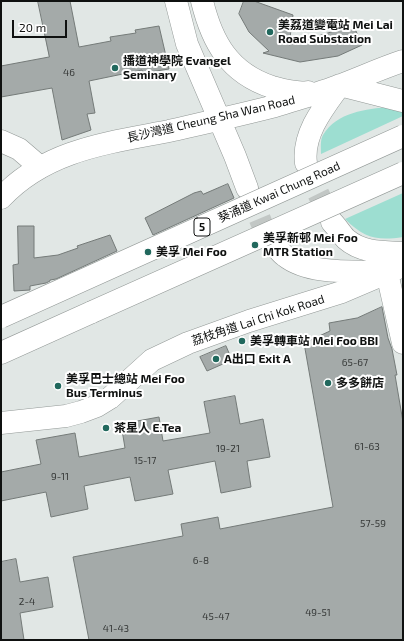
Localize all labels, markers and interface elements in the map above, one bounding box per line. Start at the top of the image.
scale bar [14,12,69,38]
place label: 美荔道變電站 Mei Lai Road Substation [278,18,393,46]
text: 20 m [19,20,46,34]
marker: 美荔道變電站 Mei Lai Road Substation [265,27,275,37]
place label: 播道神學院 Evangel Seminary [123,54,231,82]
marker: 播道神學院 Evangel Seminary [110,63,120,73]
house number: 46 [63,67,75,79]
street label: 長沙灣道 Cheung Sha Wan Road [125,93,297,145]
street label: 葵涌道 Kwai Chung Road [216,159,342,225]
road number: 5 [194,218,210,236]
place label: 美孚新邨 Mei Foo MTR Station [263,231,358,259]
marker: 美孚新邨 Mei Foo MTR Station [250,240,260,250]
place label: 美孚 Mei Foo [156,245,227,259]
marker: 美孚 Mei Foo [143,247,153,257]
street label: 荔枝角道 Lai Chi Kok Road [190,292,326,348]
place label: 美孚轉車站 Mei Foo BBI [250,334,378,348]
marker: 美孚轉車站 Mei Foo BBI [237,336,247,346]
place label: A出口 Exit A [224,352,291,366]
marker: A出口 Exit A [211,354,221,364]
house number: 65-67 [342,357,368,369]
place label: 美孚巴士總站 Mei Foo Bus Terminus [66,372,185,400]
place label: 多多餅店 [336,376,384,390]
marker: 多多餅店 [323,378,333,388]
marker: 美孚巴士總站 Mei Foo Bus Terminus [53,381,63,391]
place label: 茶星人 E.Tea [114,421,181,435]
marker: 茶星人 E.Tea [101,423,111,433]
house number: 61-63 [354,441,380,453]
house number: 19-21 [216,443,240,455]
house number: 15-17 [134,455,156,467]
house number: 9-11 [51,471,69,483]
house number: 57-59 [360,518,386,530]
house number: 6-8 [193,555,209,567]
house number: 2-4 [19,596,35,608]
house number: 49-51 [305,607,331,619]
house number: 45-47 [202,611,230,623]
house number: 41-43 [103,623,129,635]

